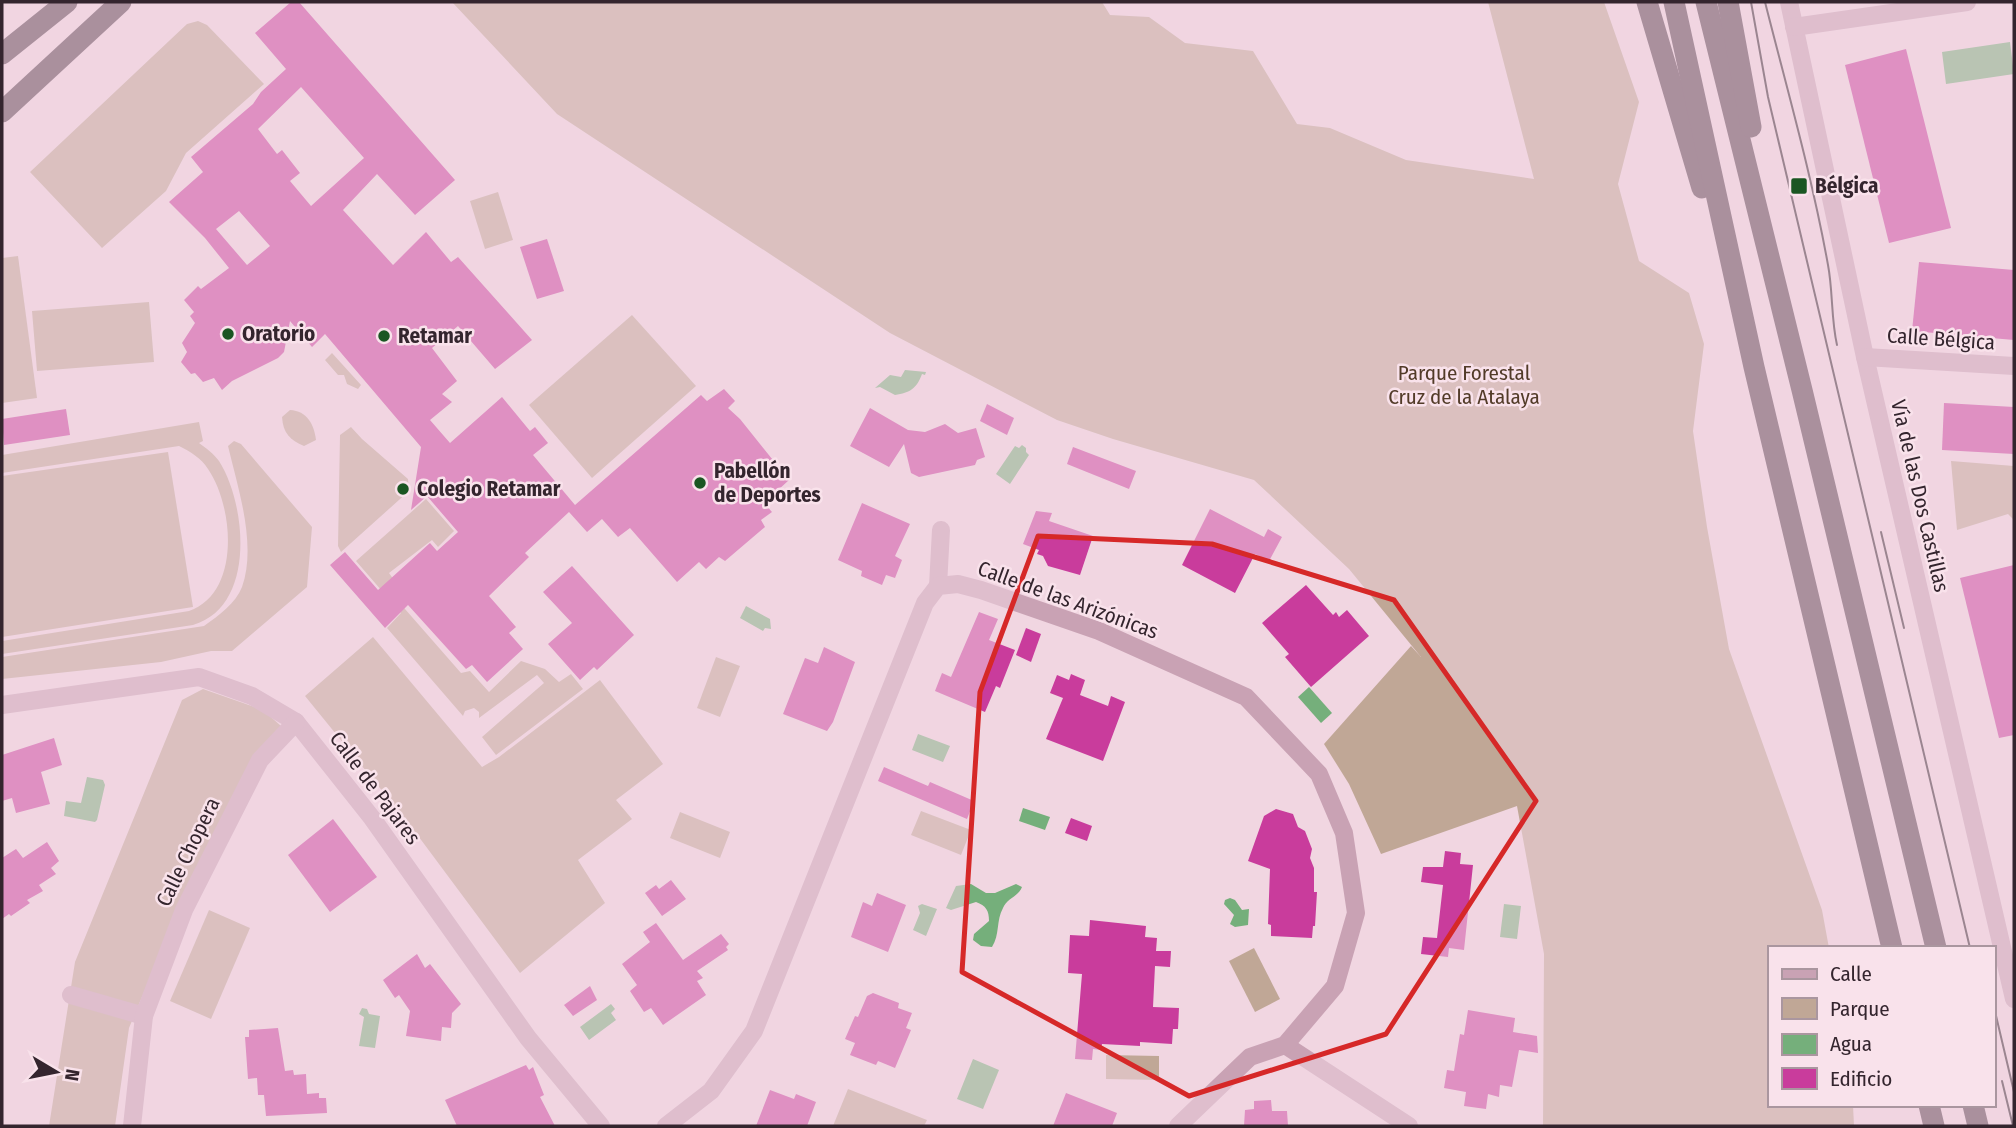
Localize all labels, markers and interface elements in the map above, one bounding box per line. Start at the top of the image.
place label: Bélgica [1815,173,1878,199]
marker: Bélgica [1789,176,1809,196]
place label: Oratorio [242,321,315,347]
street label: Calle Bélgica [1886,322,1996,356]
place label: Retamar [398,323,472,349]
marker: Oratorio [220,326,236,342]
marker: Retamar [376,328,392,344]
park label: Parque Forestal Cruz de la Atalaya [1388,360,1540,410]
street label: Vía de las Dos Castillas [1885,397,1955,595]
place label: Pabellón de Deportes [714,458,821,508]
marker: Pabellón de Deportes [692,475,708,491]
place label: Colegio Retamar [417,476,561,502]
marker: Colegio Retamar [395,481,411,497]
street label: Calle de las Arizónicas [974,555,1162,645]
street label: Calle de Pajares [324,726,426,850]
street label: Calle Chopera [150,793,226,911]
legend [1768,946,1995,1107]
text: Calle [1830,961,1872,987]
text: Parque [1830,996,1890,1022]
text: Agua [1830,1031,1872,1057]
north arrow [21,1037,91,1107]
text: Edificio [1830,1066,1892,1092]
text: N [60,1067,85,1082]

